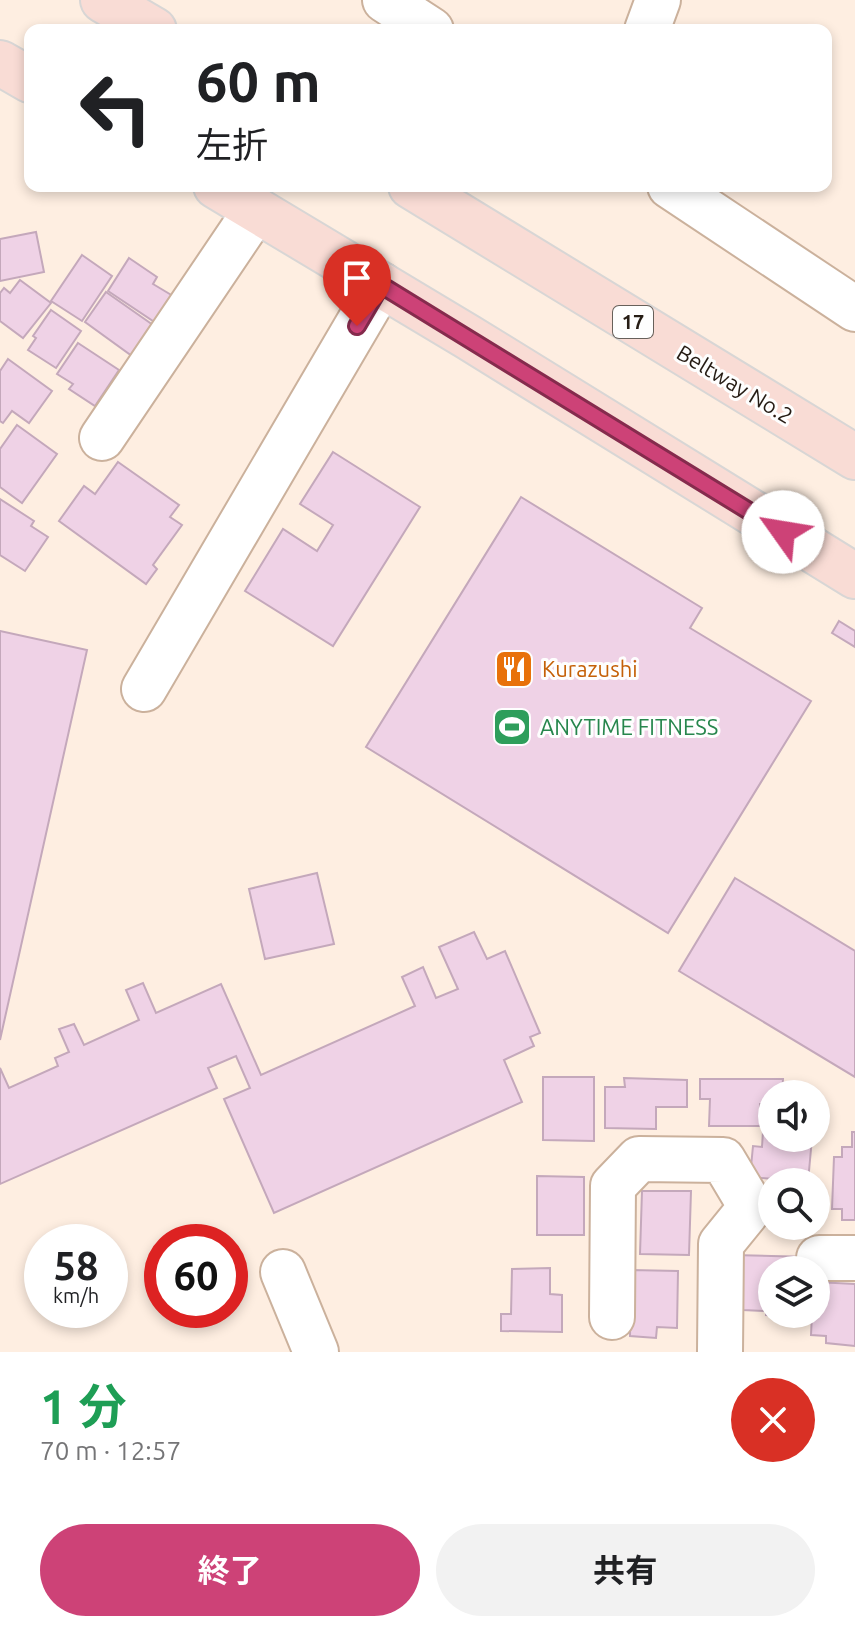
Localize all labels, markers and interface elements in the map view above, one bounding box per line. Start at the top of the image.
text: 60 m [196,50,321,113]
icon: left [64,56,168,160]
text: 左折 [196,124,268,165]
pin [323,244,391,326]
icon: arrive [335,256,379,300]
road number: 17 [613,306,653,338]
street label: Beltway No.2 [673,339,798,428]
position arrow [741,490,825,574]
restaurant icon: Kurazushi [493,648,535,690]
place label: Kurazushi [542,656,638,681]
sports icon: ANYTIME FITNESS [491,706,533,748]
place label: ANYTIME FITNESS [540,714,718,739]
map controls [758,1080,830,1328]
button: sound [758,1080,830,1152]
button: search [758,1168,830,1240]
speed limit sign: 60 [144,1224,248,1328]
text: 58 [53,1243,99,1288]
button: layers [758,1256,830,1328]
text: km/h [53,1284,99,1307]
button: close [731,1378,815,1462]
text: 1 分 [40,1379,126,1433]
text: 70 m · 12:57 [40,1436,181,1465]
button: 終了 [40,1524,420,1616]
button: 共有 [436,1524,815,1616]

